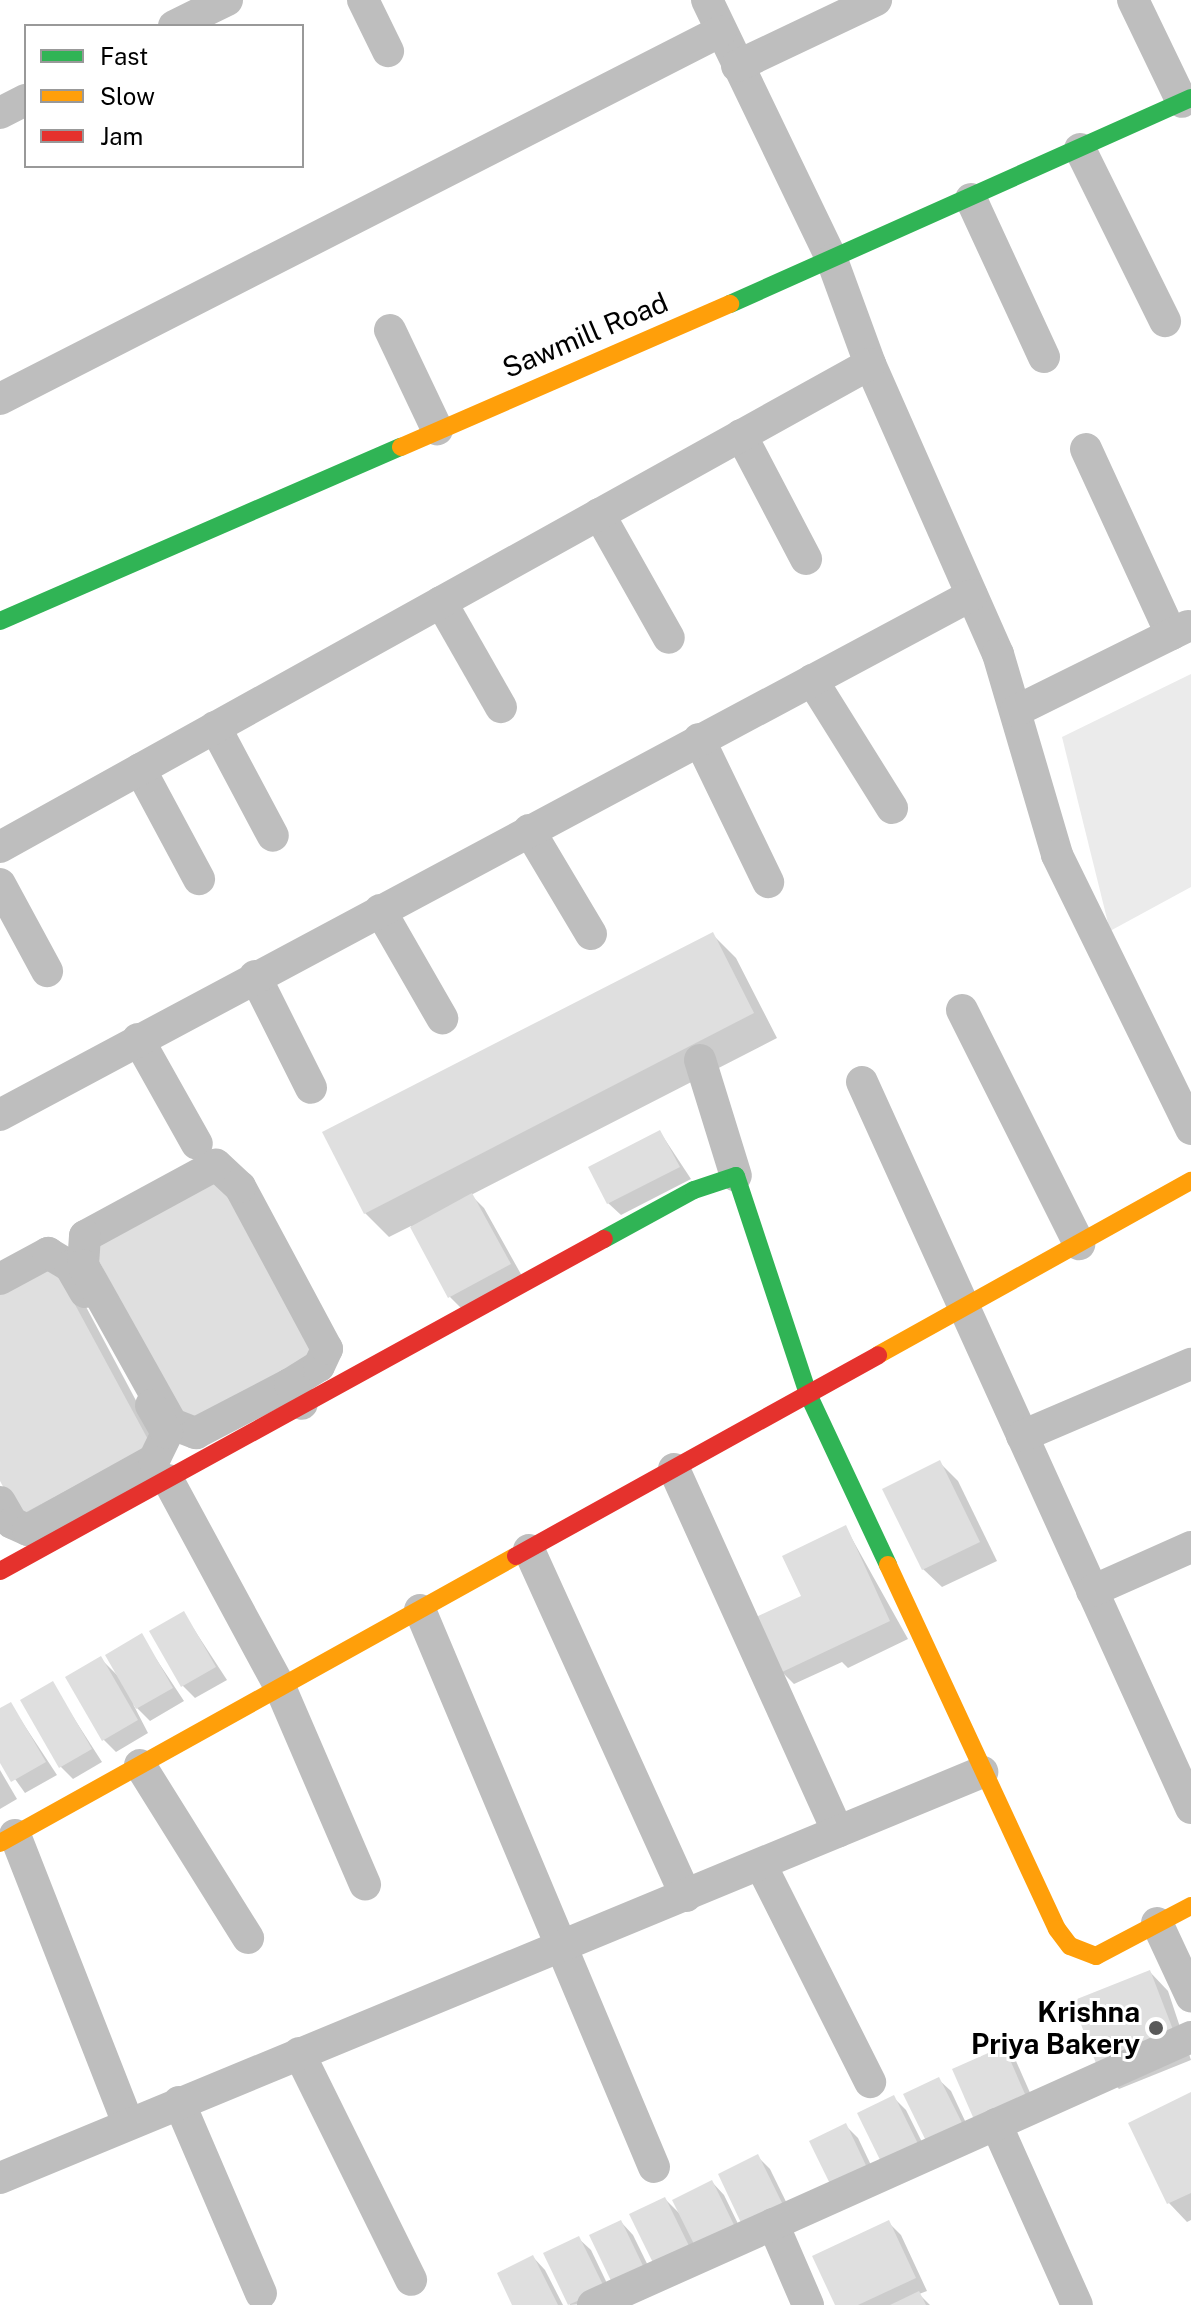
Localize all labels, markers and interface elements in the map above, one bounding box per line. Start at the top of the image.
legend [24,24,304,168]
text: Fast [100,42,148,70]
text: Slow [100,82,155,110]
text: Jam [100,122,143,150]
street label: Sawmill Road [497,285,673,385]
place label: Krishna Priya Bakery [971,1995,1140,2061]
marker: Krishna Priya Bakery [1147,2019,1165,2037]

